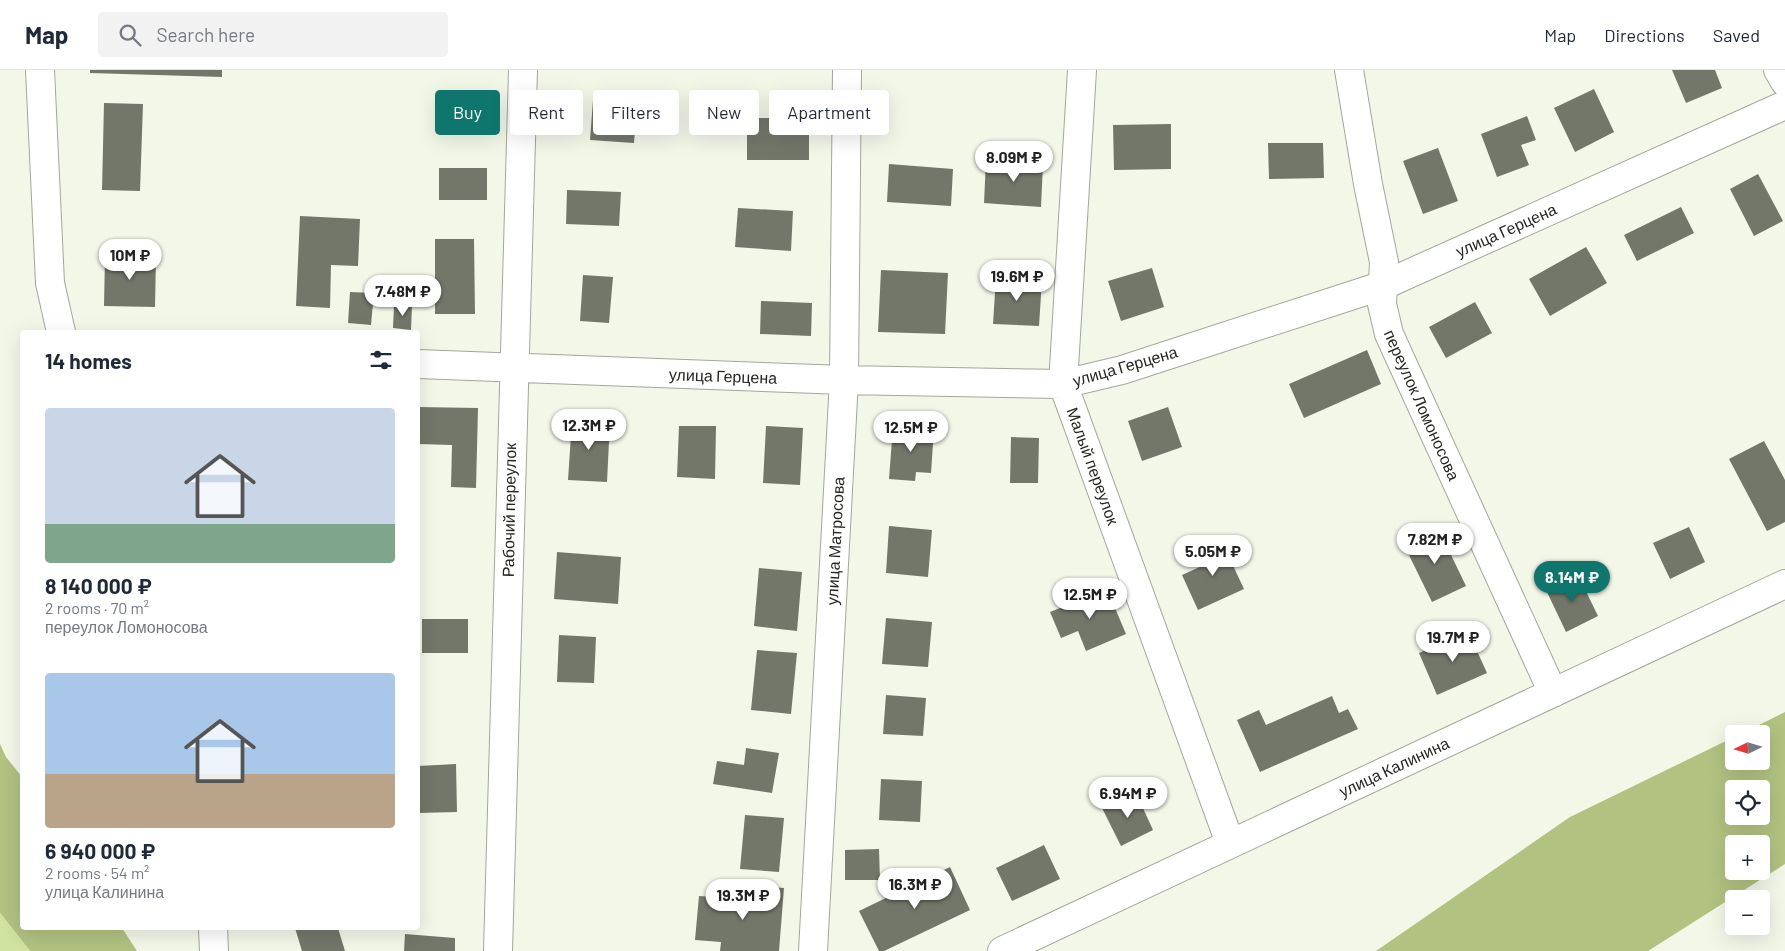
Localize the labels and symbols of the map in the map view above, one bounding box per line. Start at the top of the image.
pin: 8.09M ₽ [968,140,1060,183]
street label: улица Герцена [1453,199,1559,260]
pin: 10M ₽ [95,238,165,281]
pin: 19.6M ₽ [971,260,1063,302]
pin: 7.48M ₽ [357,274,449,317]
street label: переулок Ломоносова [1381,327,1464,483]
street label: улица Герцена [1070,341,1180,390]
street label: улица Герцена [669,364,778,387]
street label: Малый переулок [1063,404,1124,528]
pin: 12.3M ₽ [543,408,635,451]
pin: 12.5M ₽ [865,410,957,453]
street label: Рабочий переулок [498,442,519,577]
street label: улица Матросова [822,476,847,606]
pin: 7.82M ₽ [1389,522,1481,565]
pin: 5.05M ₽ [1167,534,1259,577]
pin: 8.14M ₽ [1526,560,1618,603]
pin: 12.5M ₽ [1044,578,1136,620]
pin: 19.7M ₽ [1407,620,1499,663]
north arrow [1725,725,1770,770]
street label: улица Калинина [1336,733,1452,800]
pin: 6.94M ₽ [1082,776,1174,819]
pin: 16.3M ₽ [869,868,961,910]
pin: 19.3M ₽ [697,878,789,921]

